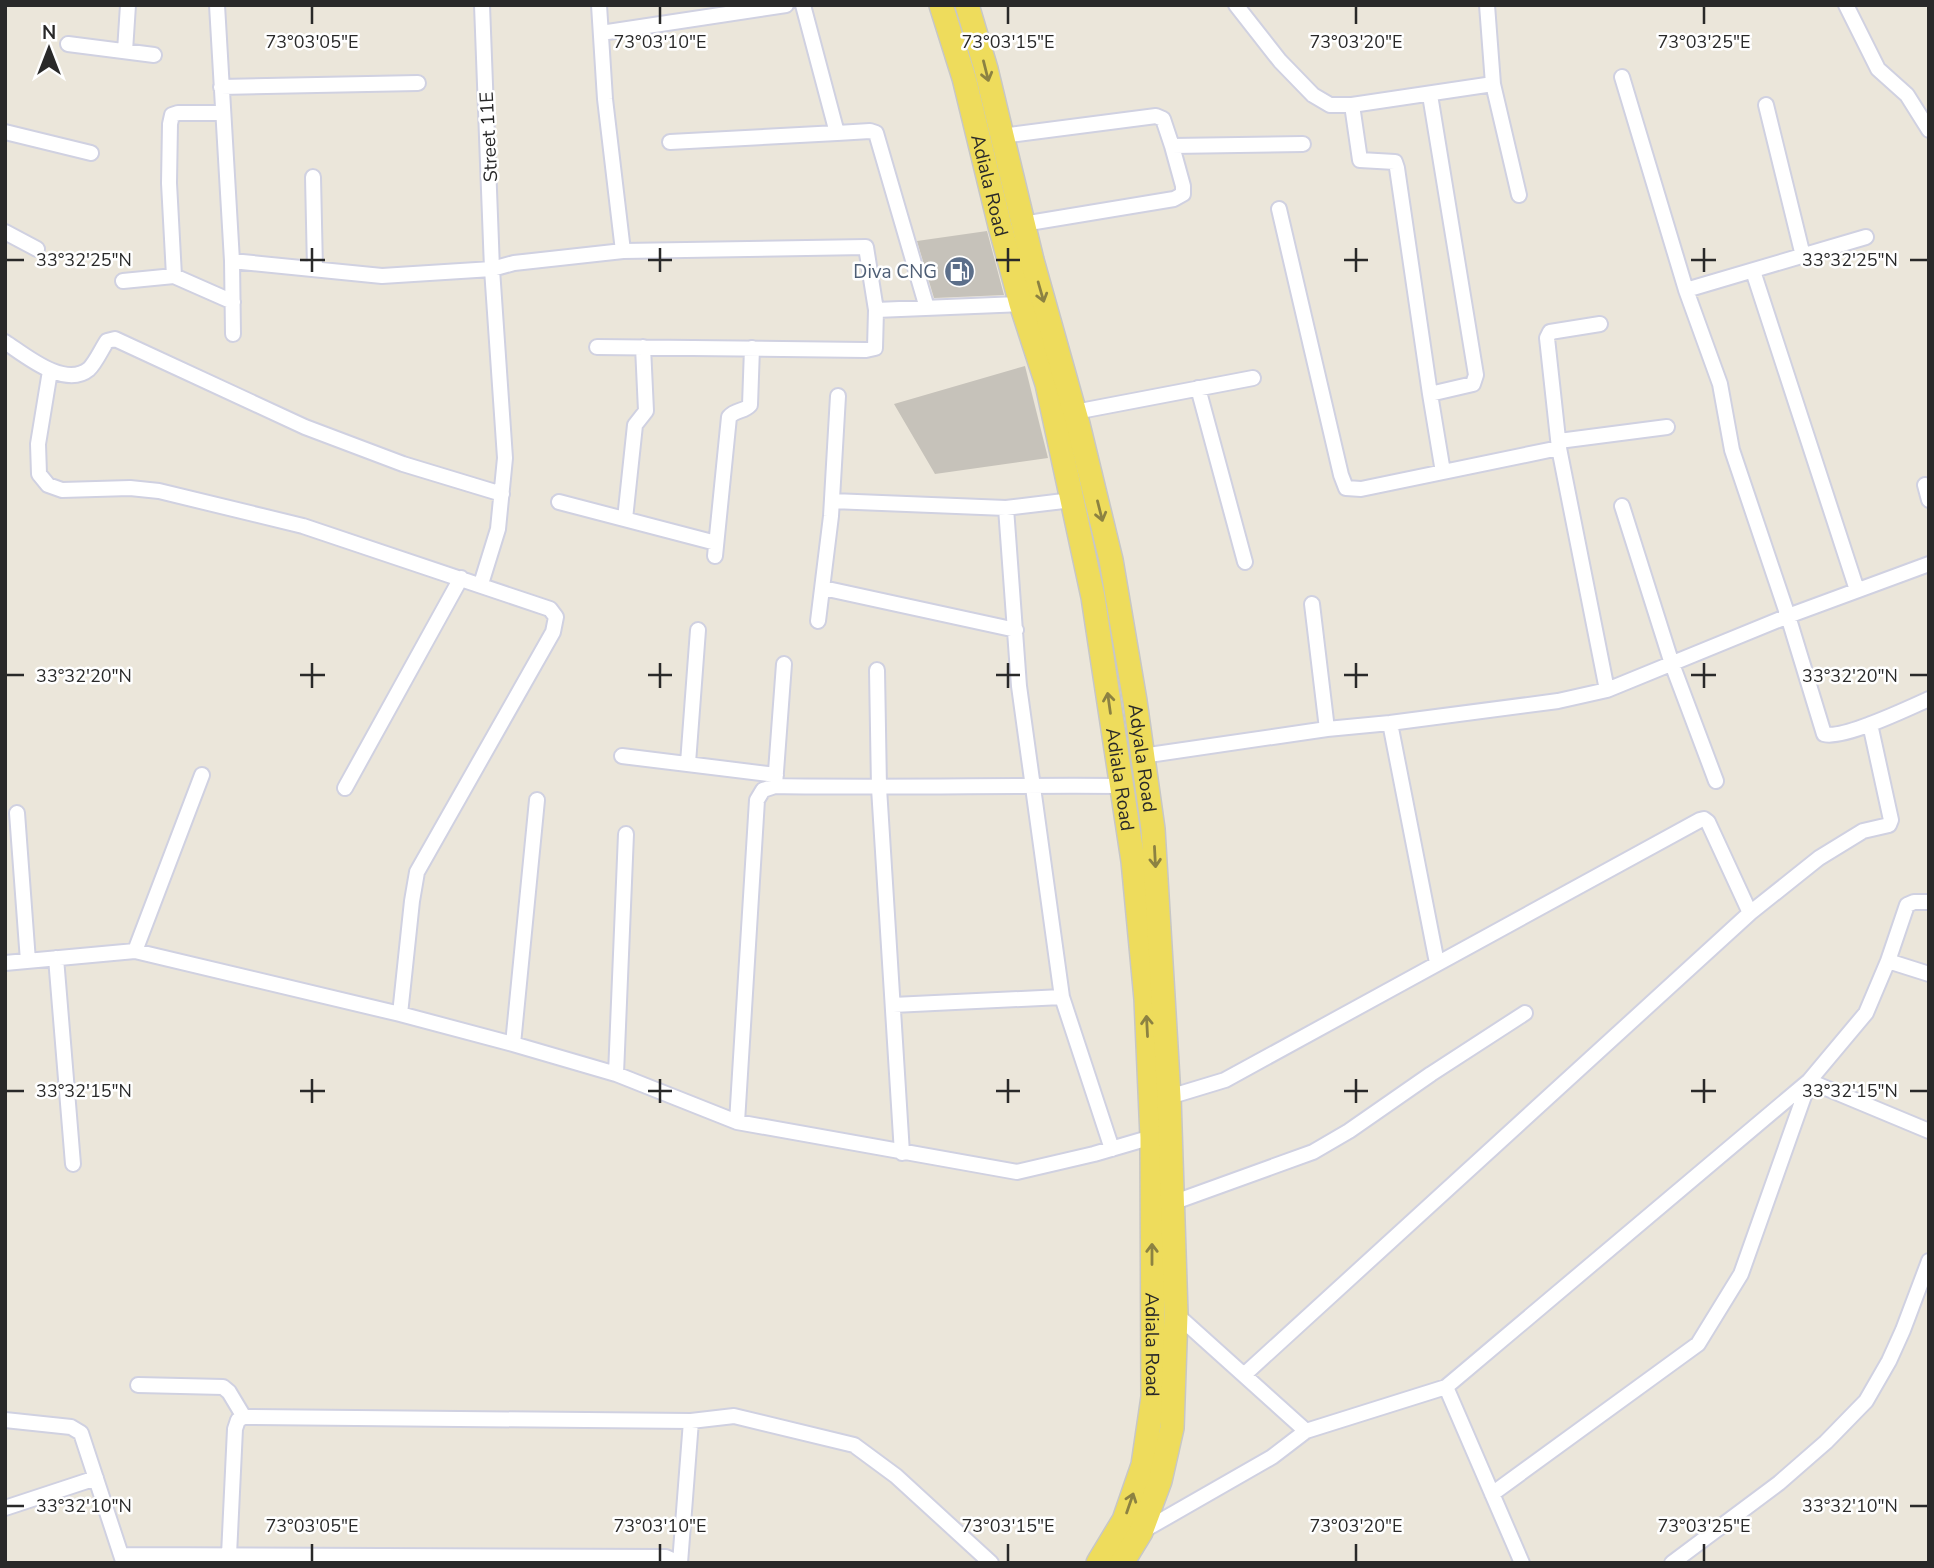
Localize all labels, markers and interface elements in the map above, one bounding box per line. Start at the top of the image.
north arrow [14,14,84,84]
text: N [42,20,56,46]
text: 73°03'05"E [266,30,359,54]
text: 73°03'10"E [614,30,707,54]
text: 73°03'15"E [962,30,1055,54]
text: 73°03'20"E [1310,30,1403,54]
text: 73°03'25"E [1658,30,1751,54]
one-way arrow [980,59,993,82]
street label: Street 11E [474,91,504,183]
street label: Adiala Road [964,132,1014,240]
text: 33°32'25"N [36,248,132,272]
text: 33°32'25"N [1802,248,1898,272]
fuel station icon: Diva CNG [943,254,977,288]
place label: Diva CNG [853,259,937,285]
one-way arrow [1035,280,1048,302]
one-way arrow [1093,499,1107,522]
text: 33°32'20"N [36,664,132,688]
text: 33°32'20"N [1802,664,1898,688]
one-way arrow [1102,692,1115,715]
street label: Adyala Road [1122,702,1162,814]
street label: Adiala Road [1099,726,1140,833]
one-way arrow [1148,845,1161,868]
one-way arrow [1140,1015,1153,1038]
text: 33°32'15"N [36,1079,132,1103]
text: 33°32'15"N [1802,1079,1898,1103]
one-way arrow [1145,1242,1159,1265]
street label: Adiala Road [1139,1292,1165,1397]
one-way arrow [1125,1492,1137,1514]
text: 33°32'10"N [36,1494,132,1518]
text: 33°32'10"N [1802,1494,1898,1518]
text: 73°03'05"E [266,1514,359,1538]
text: 73°03'10"E [614,1514,707,1538]
text: 73°03'15"E [962,1514,1055,1538]
text: 73°03'20"E [1310,1514,1403,1538]
text: 73°03'25"E [1658,1514,1751,1538]

